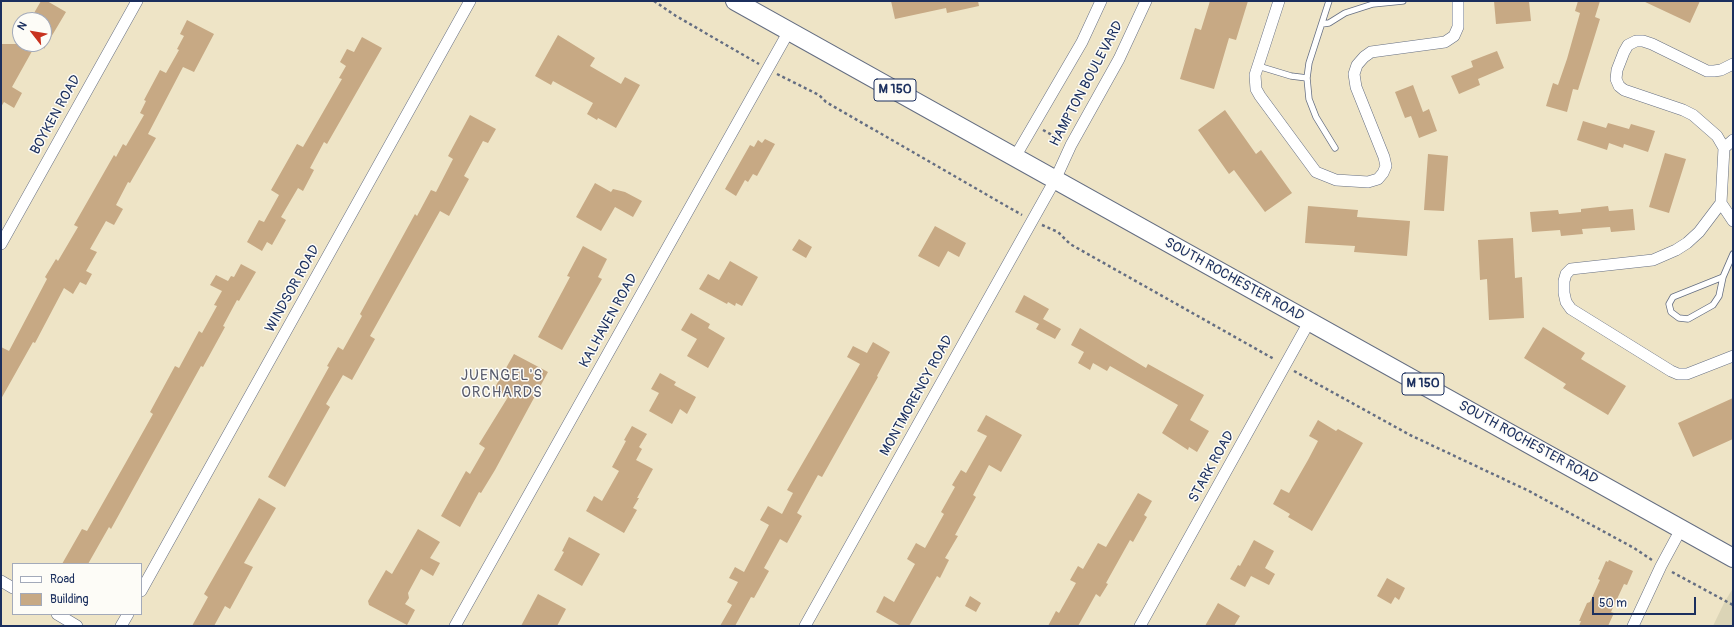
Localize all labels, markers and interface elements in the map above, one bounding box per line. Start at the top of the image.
north arrow [12,12,52,52]
street label: HAMPTON BOULEVARD [1047,18,1127,150]
text: N [15,20,30,33]
street label: BOYKEN ROAD [27,72,85,158]
road number: M 150 [874,79,916,101]
street label: SOUTH ROCHESTER ROAD [1161,235,1307,325]
street label: WINDSOR ROAD [262,242,324,336]
street label: KALHAVEN ROAD [576,271,642,371]
street label: MONTMORENCY ROAD [877,333,957,459]
district label: JUENGEL'S ORCHARDS [461,367,543,402]
road number: M 150 [1402,373,1444,395]
street label: SOUTH ROCHESTER ROAD [1455,398,1601,488]
street label: STARK ROAD [1185,428,1239,506]
legend [12,563,142,615]
text: Road [50,572,75,587]
scale bar [1594,589,1698,615]
text: Building [50,592,89,607]
text: 50 m [1599,596,1627,611]

